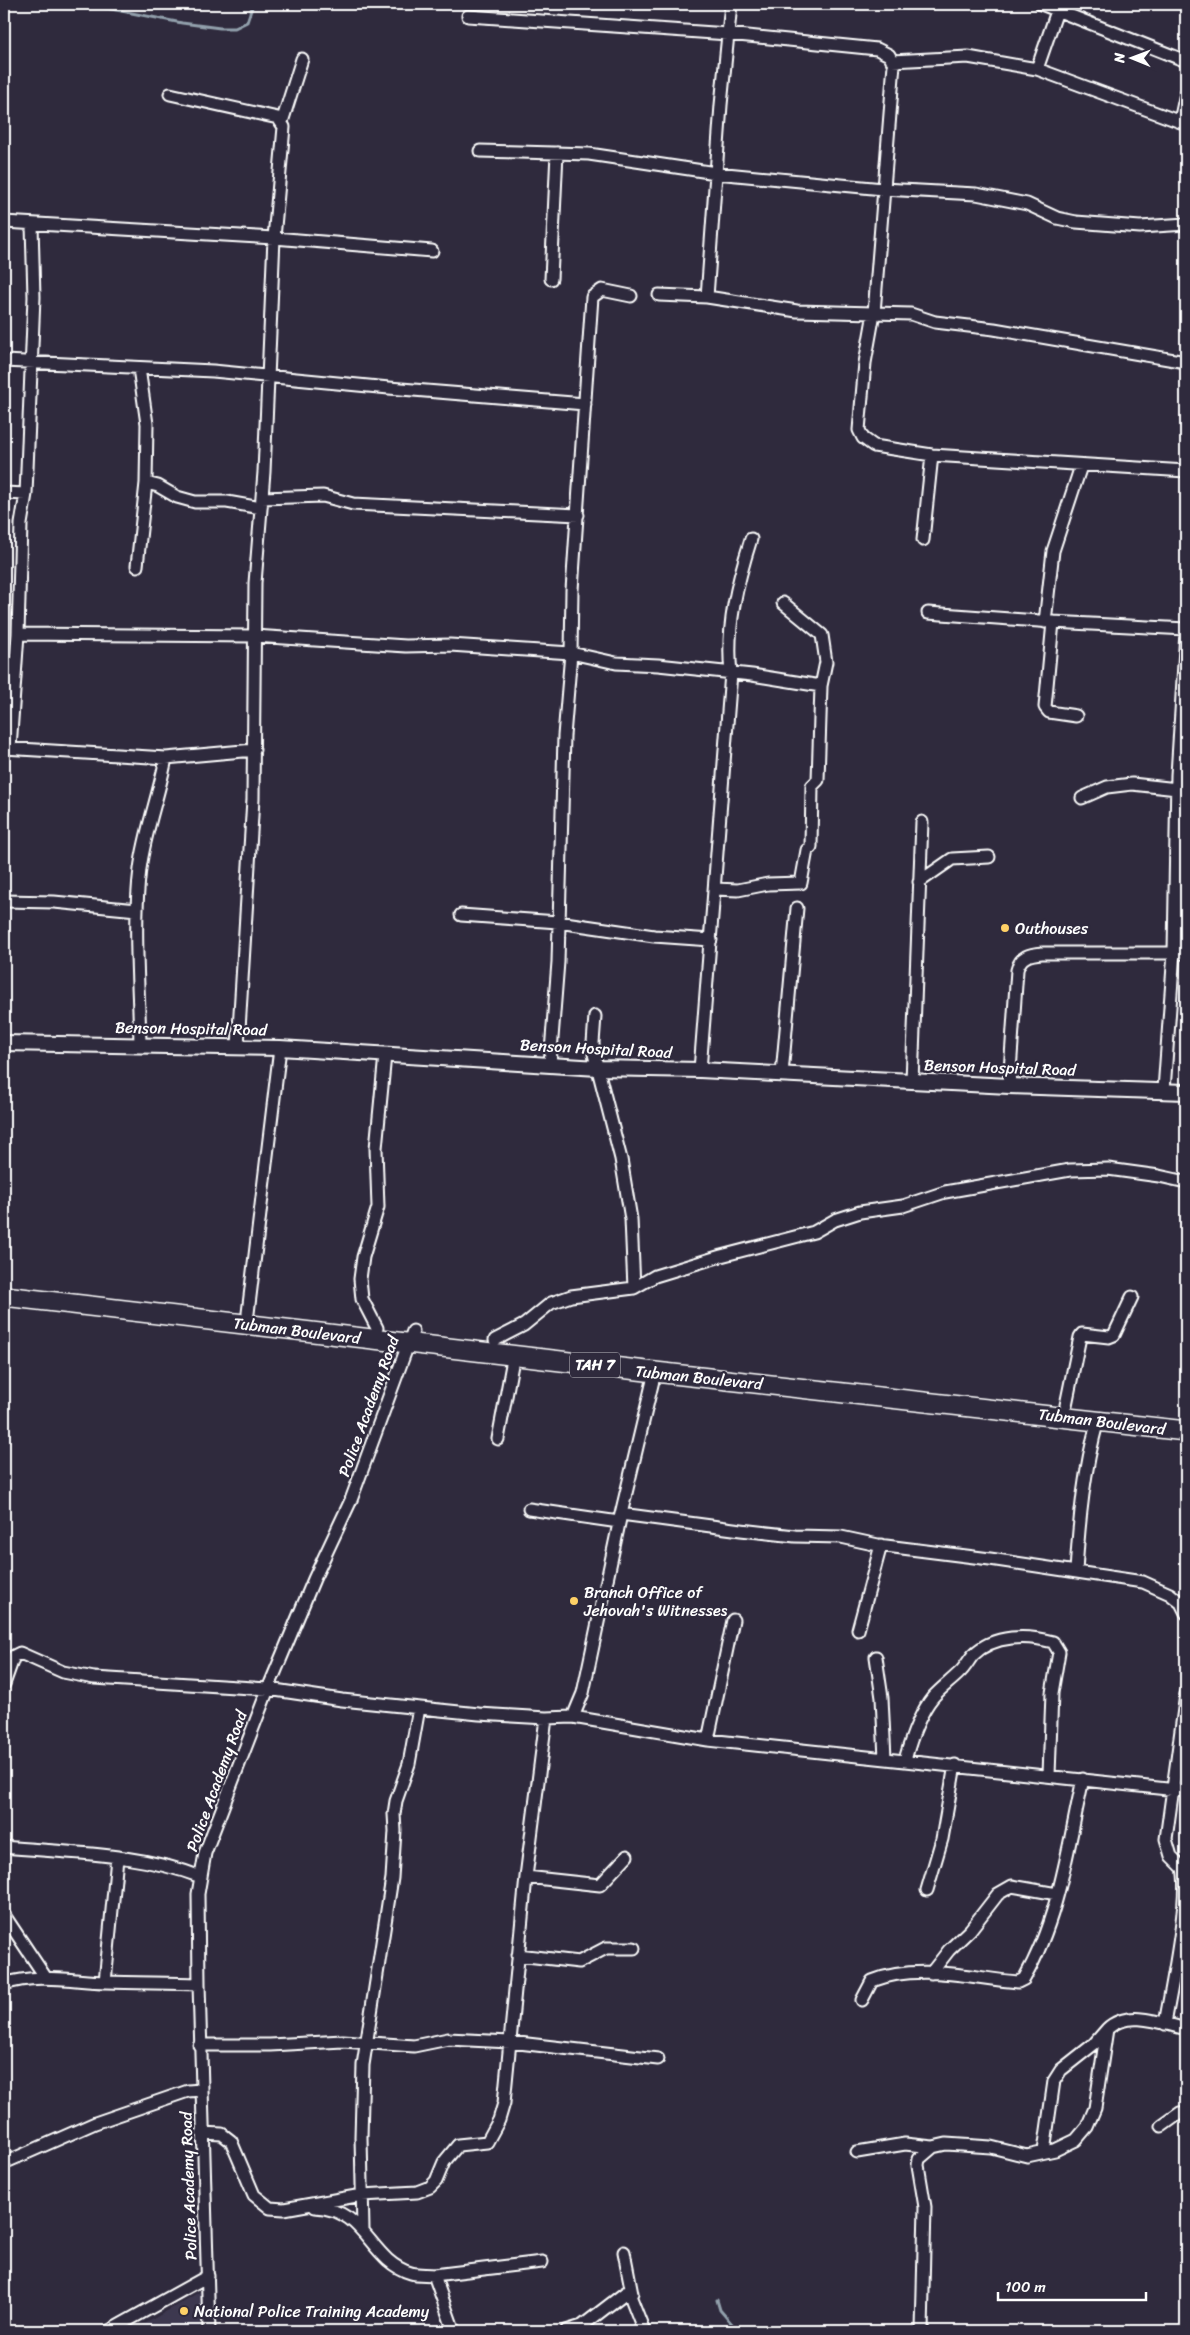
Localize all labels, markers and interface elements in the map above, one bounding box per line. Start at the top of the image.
north arrow [1108,32,1158,82]
text: N [1107,52,1132,64]
place label: Outhouses [1015,914,1089,943]
marker: Outhouses [999,922,1011,934]
street label: Benson Hospital Road [115,1013,269,1044]
street label: Benson Hospital Road [519,1030,674,1067]
street label: Benson Hospital Road [923,1050,1078,1085]
street label: Tubman Boulevard [232,1308,364,1353]
street label: Police Academy Road [329,1330,408,1481]
road number: TAH 7 [570,1352,620,1378]
street label: Tubman Boulevard [634,1356,766,1399]
street label: Tubman Boulevard [1037,1399,1169,1444]
place label: Branch Office of Jehovah's Witnesses [583,1578,728,1625]
marker: Branch Office of Jehovah's Witnesses [568,1595,580,1607]
street label: Police Academy Road [177,1705,256,1856]
street label: Police Academy Road [171,2110,206,2261]
scale bar [998,2270,1145,2302]
text: 100 m [1005,2274,1046,2300]
place label: National Police Training Academy [194,2297,430,2326]
marker: National Police Training Academy [178,2305,190,2317]

